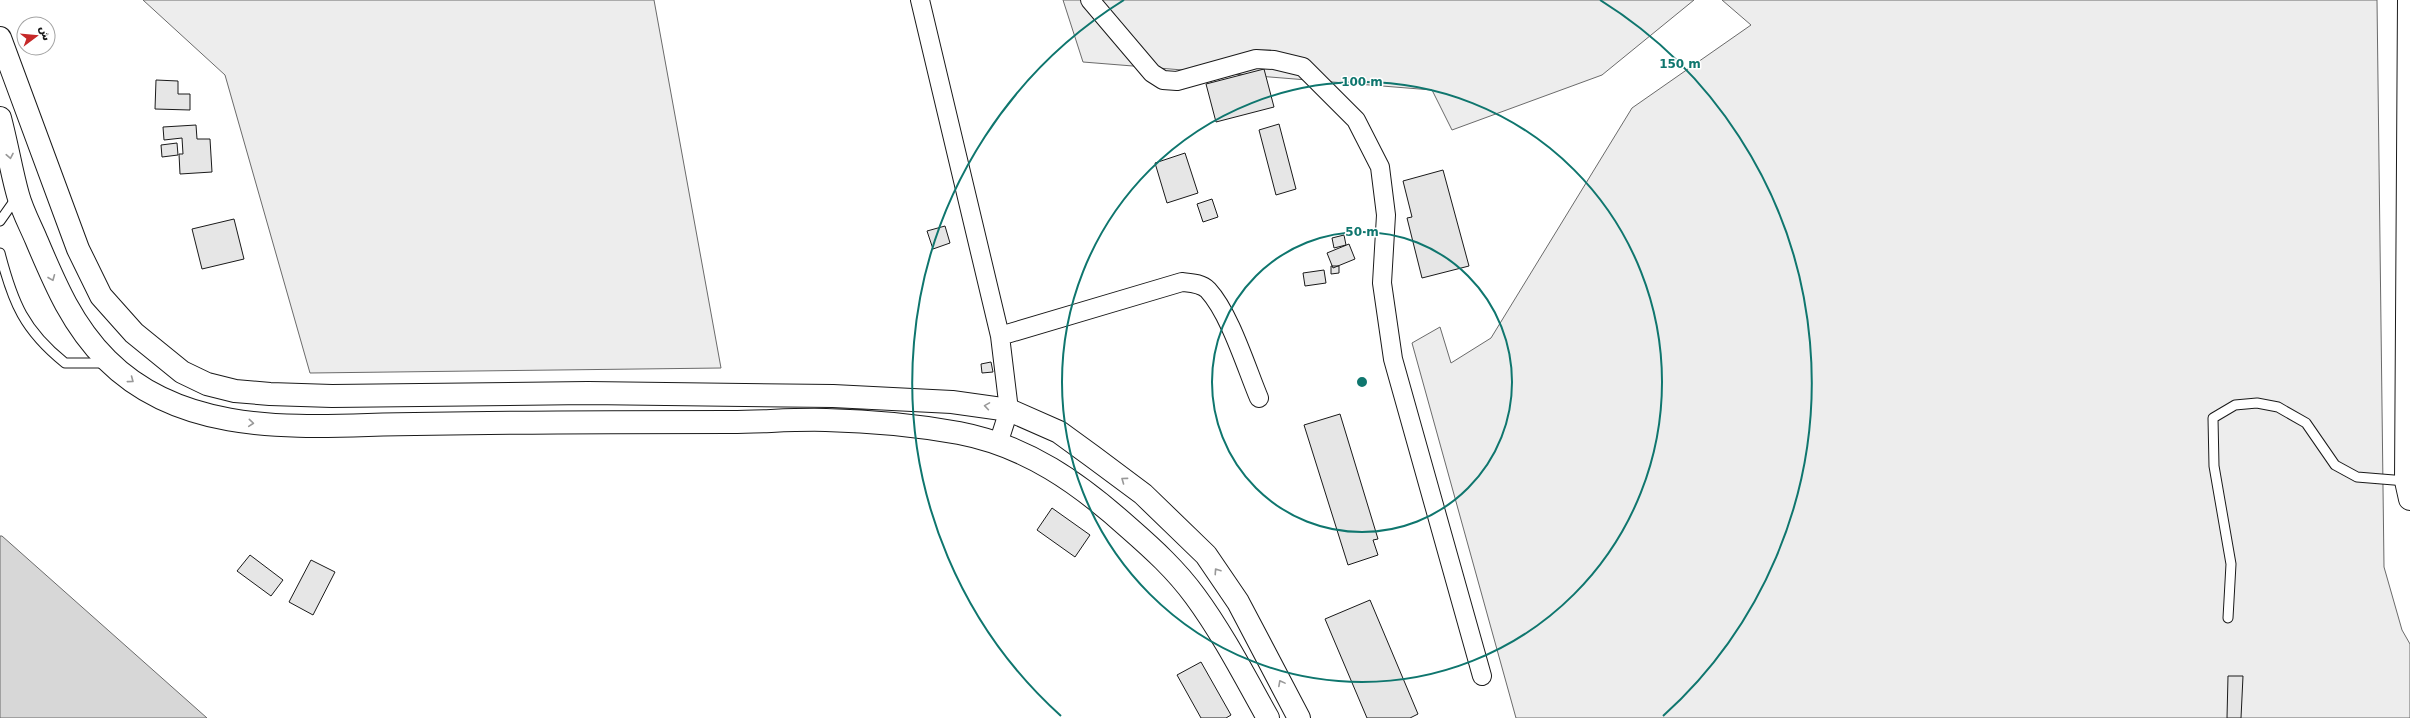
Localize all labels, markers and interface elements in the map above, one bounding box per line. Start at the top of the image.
north arrow [16,16,56,56]
text: ش [37,24,53,42]
text: 150 m [1659,57,1701,71]
text: 100 m [1341,75,1383,89]
one-way arrow [6,153,14,159]
text: 50 m [1345,225,1379,239]
one-way arrow [48,275,56,282]
one-way arrow [126,375,133,382]
centre of rings [1355,375,1369,389]
one-way arrow [984,402,990,411]
one-way arrow [248,418,254,427]
one-way arrow [1121,477,1128,485]
one-way arrow [1215,568,1222,575]
one-way arrow [1278,680,1285,688]

